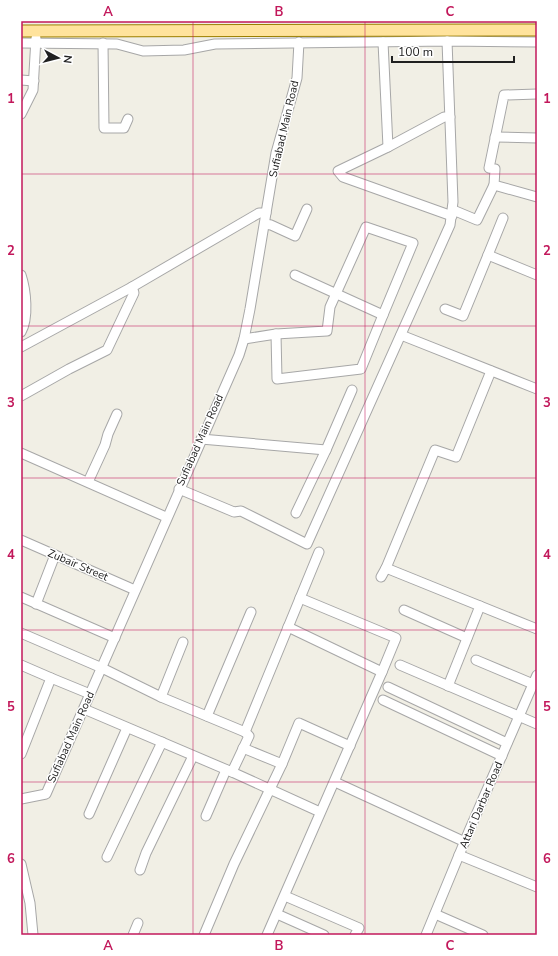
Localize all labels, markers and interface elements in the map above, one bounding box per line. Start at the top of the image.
text: A [103,3,113,21]
text: B [275,3,284,21]
text: C [446,3,455,21]
north arrow [38,38,78,78]
scale bar [392,38,514,64]
text: 100 m [398,44,433,60]
text: N [59,54,75,64]
street label: Sufiabad Main Road [266,79,302,179]
text: 1 [7,90,15,108]
text: 1 [543,90,551,108]
text: 2 [7,242,15,260]
text: 2 [543,242,551,260]
street label: Sufiabad Main Road [173,392,227,488]
text: 3 [7,394,15,412]
text: 3 [543,394,551,412]
text: 4 [7,546,15,564]
street label: Zubair Street [46,546,111,584]
text: 4 [543,546,551,564]
street label: Sufiabad Main Road [44,689,98,785]
text: 5 [7,698,15,716]
text: 5 [543,698,551,716]
street label: Attari Darbar Road [456,759,506,851]
text: 6 [7,850,15,868]
text: 6 [543,850,551,868]
text: A [103,937,113,955]
text: B [275,937,284,955]
text: C [446,937,455,955]

